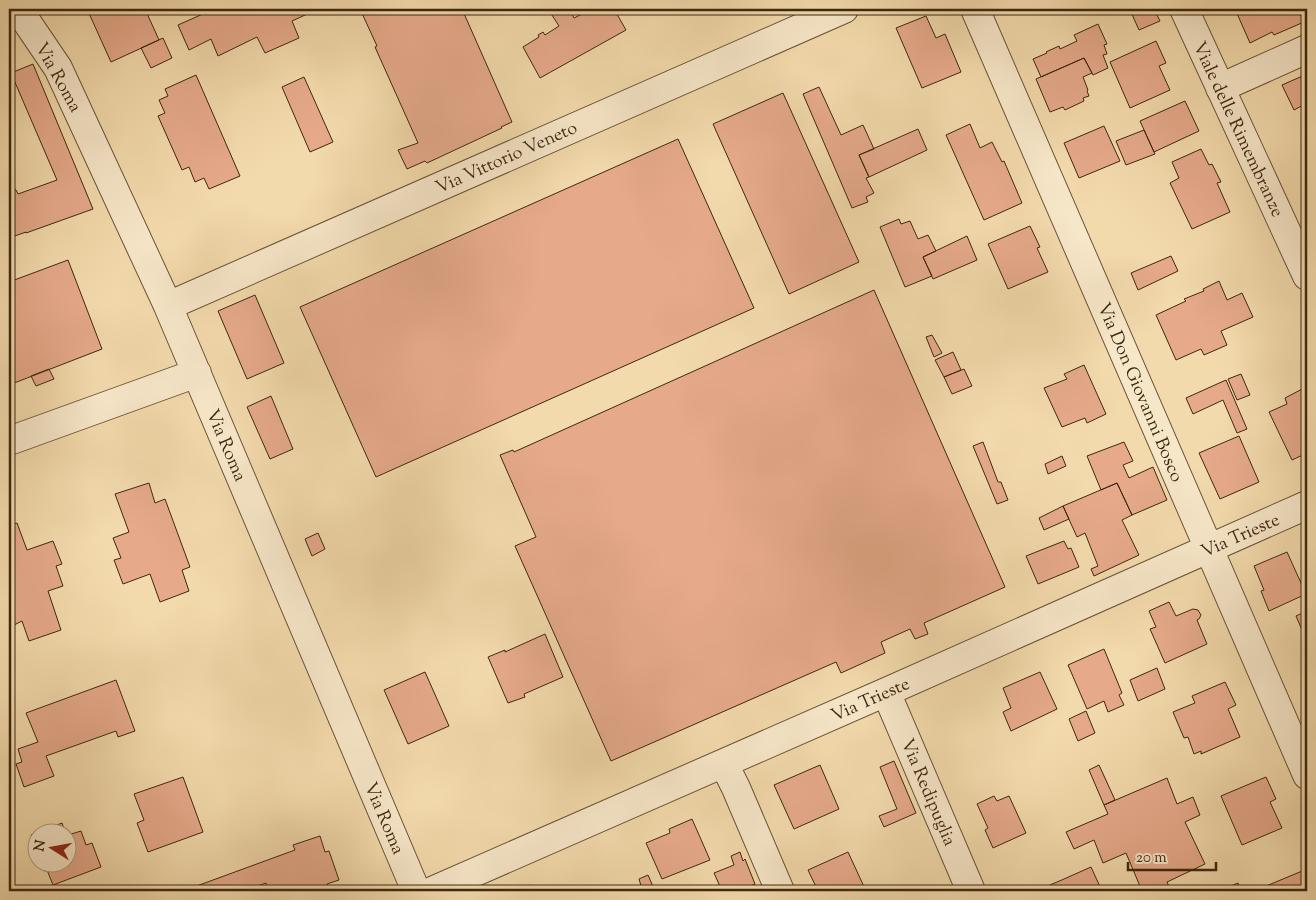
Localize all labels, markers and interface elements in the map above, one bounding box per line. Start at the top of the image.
street label: Via Roma [27,38,87,118]
street label: Viale delle Rimembranze [1185,38,1289,222]
street label: Via Vittorio Veneto [432,116,582,202]
street label: Via Don Giovanni Bosco [1090,299,1189,487]
street label: Via Roma [198,406,252,486]
street label: Via Trieste [1197,508,1284,566]
street label: Via Trieste [827,672,914,730]
street label: Via Redipuglia [893,735,961,850]
street label: Via Roma [356,779,410,859]
north arrow [28,822,78,872]
text: N [30,839,52,853]
scale bar [1128,840,1216,872]
text: 20 m [1136,848,1167,869]

